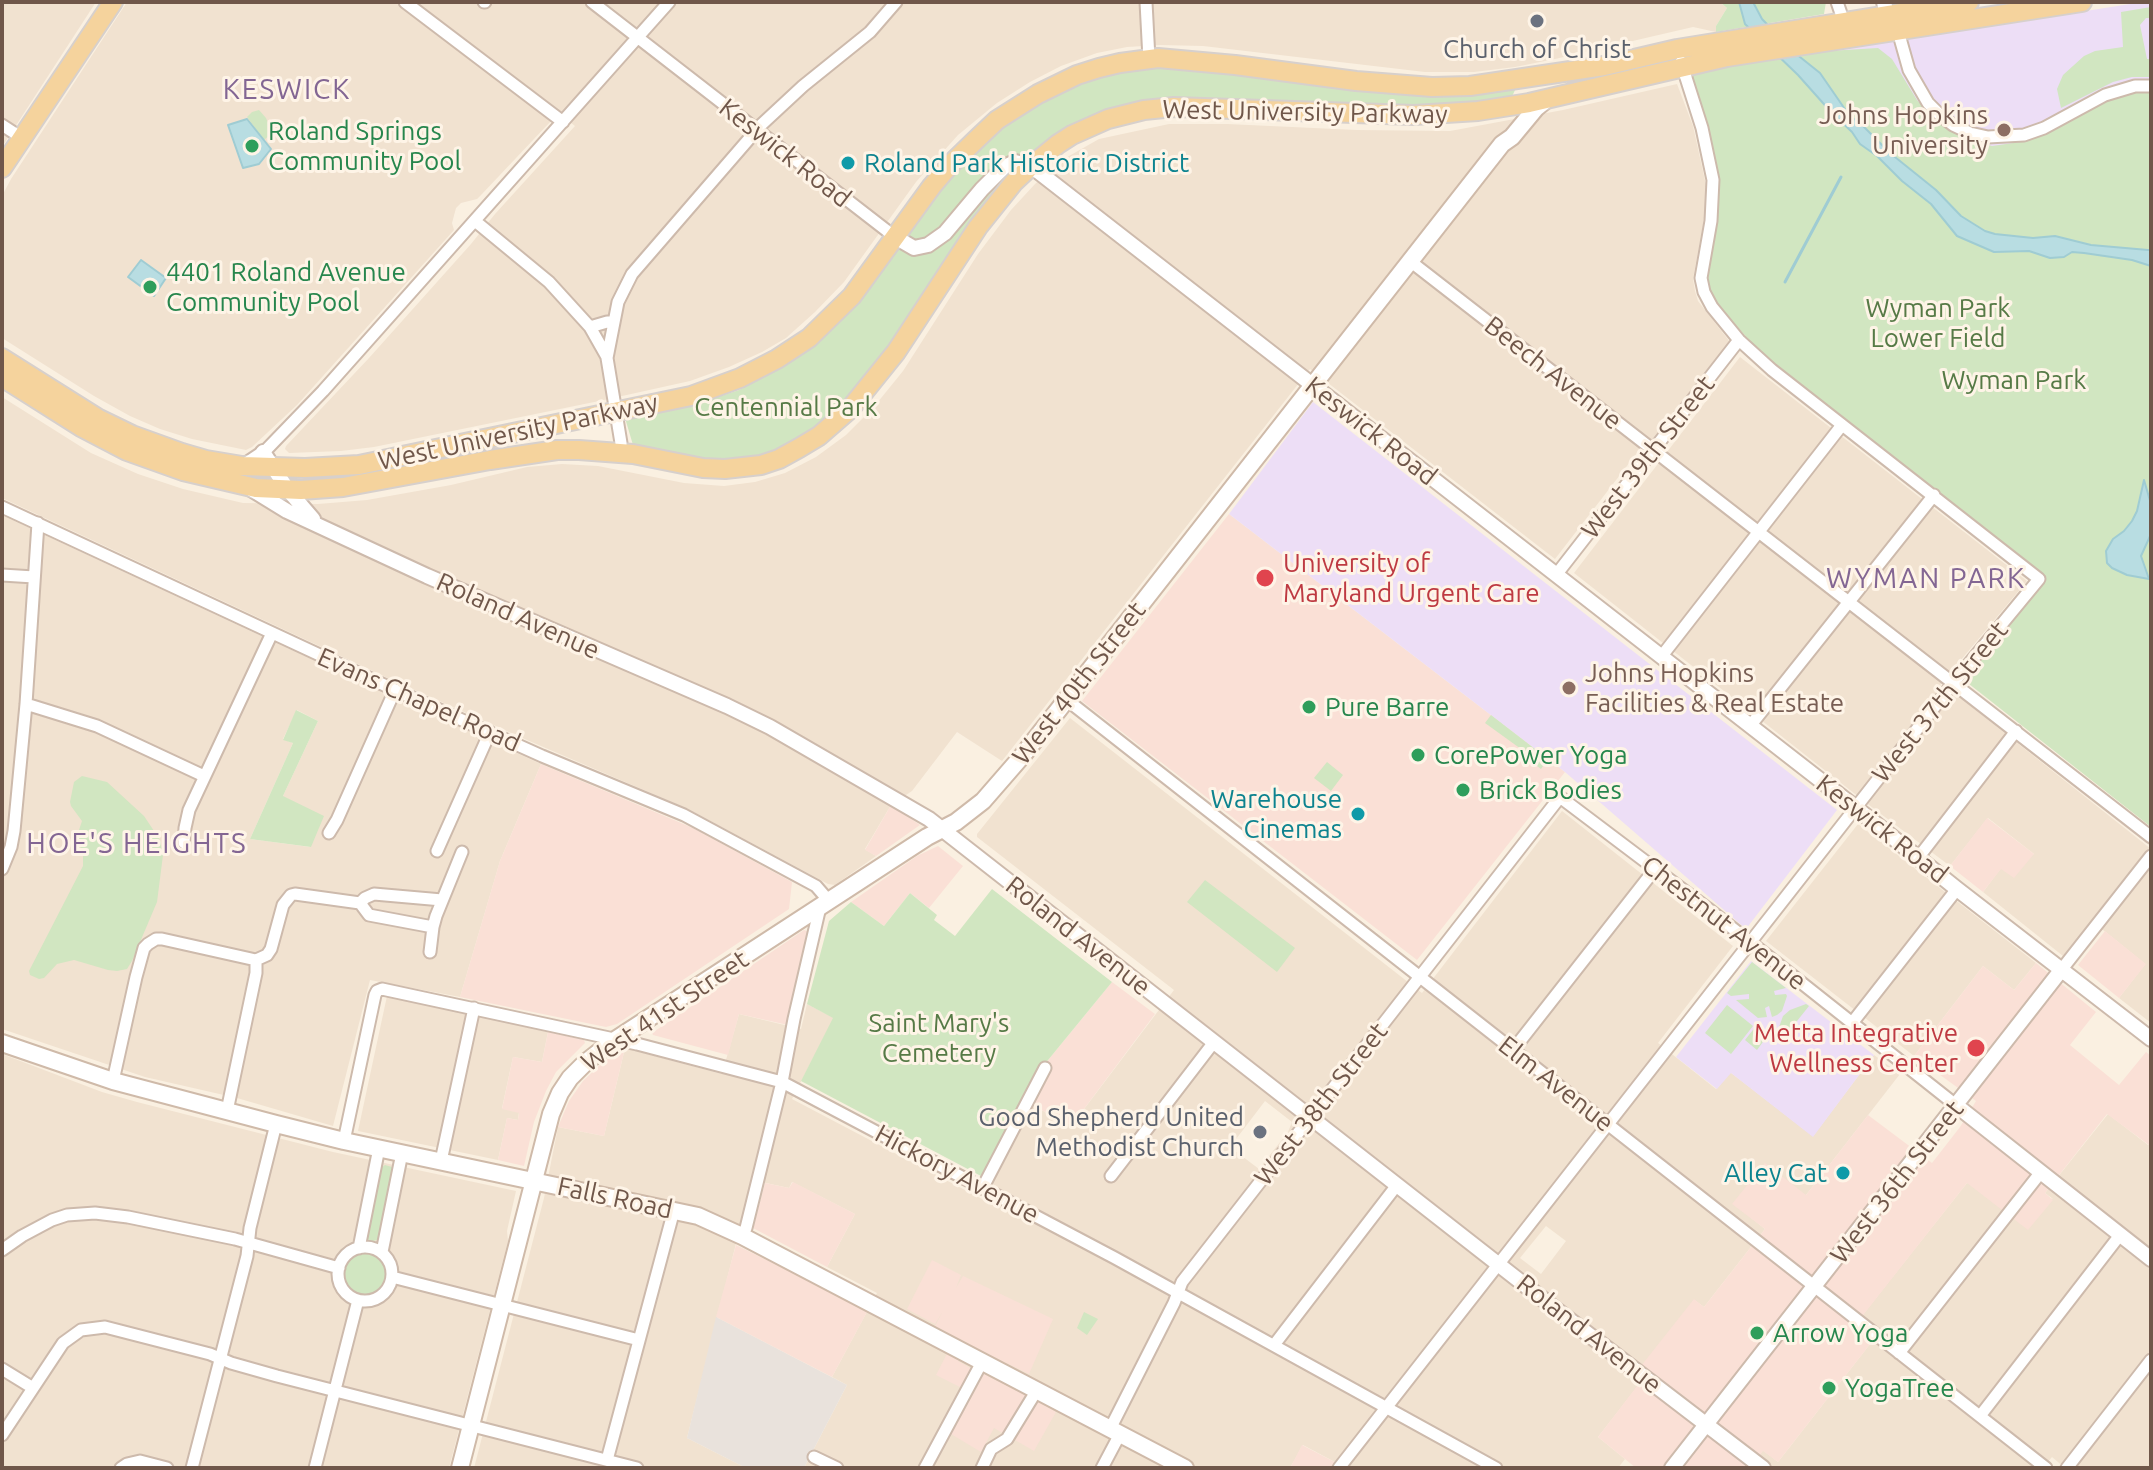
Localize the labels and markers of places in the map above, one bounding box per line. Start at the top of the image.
marker: Church of Christ [1528,12,1546,30]
place label: Church of Christ [1443,33,1631,65]
place label: Johns Hopkins University [1819,99,1988,160]
place label: Roland Springs Community Pool [268,115,461,176]
marker: Johns Hopkins University [1995,121,2013,139]
marker: Roland Springs Community Pool [243,137,261,155]
place label: Roland Park Historic District [864,147,1189,179]
marker: Roland Park Historic District [839,154,857,172]
place label: 4401 Roland Avenue Community Pool [166,256,406,318]
marker: 4401 Roland Avenue Community Pool [141,278,159,296]
place label: University of Maryland Urgent Care [1283,547,1540,608]
marker: University of Maryland Urgent Care [1254,567,1276,589]
place label: Johns Hopkins Facilities & Real Estate [1585,657,1844,718]
marker: Johns Hopkins Facilities & Real Estate [1560,679,1578,697]
place label: Pure Barre [1325,691,1449,723]
marker: Pure Barre [1300,698,1318,716]
place label: CorePower Yoga [1434,739,1627,771]
marker: CorePower Yoga [1409,746,1427,764]
place label: Brick Bodies [1479,774,1622,806]
marker: Brick Bodies [1454,781,1472,799]
place label: Warehouse Cinemas [1210,783,1342,844]
marker: Warehouse Cinemas [1349,805,1367,823]
place label: Metta Integrative Wellness Center [1754,1017,1958,1078]
marker: Metta Integrative Wellness Center [1965,1037,1987,1059]
place label: Good Shepherd United Methodist Church [978,1101,1244,1162]
marker: Good Shepherd United Methodist Church [1251,1123,1269,1141]
place label: Alley Cat [1724,1157,1827,1189]
marker: Alley Cat [1834,1164,1852,1182]
place label: Arrow Yoga [1773,1317,1908,1349]
marker: Arrow Yoga [1748,1324,1766,1342]
place label: YogaTree [1845,1372,1955,1404]
marker: YogaTree [1820,1379,1838,1397]

